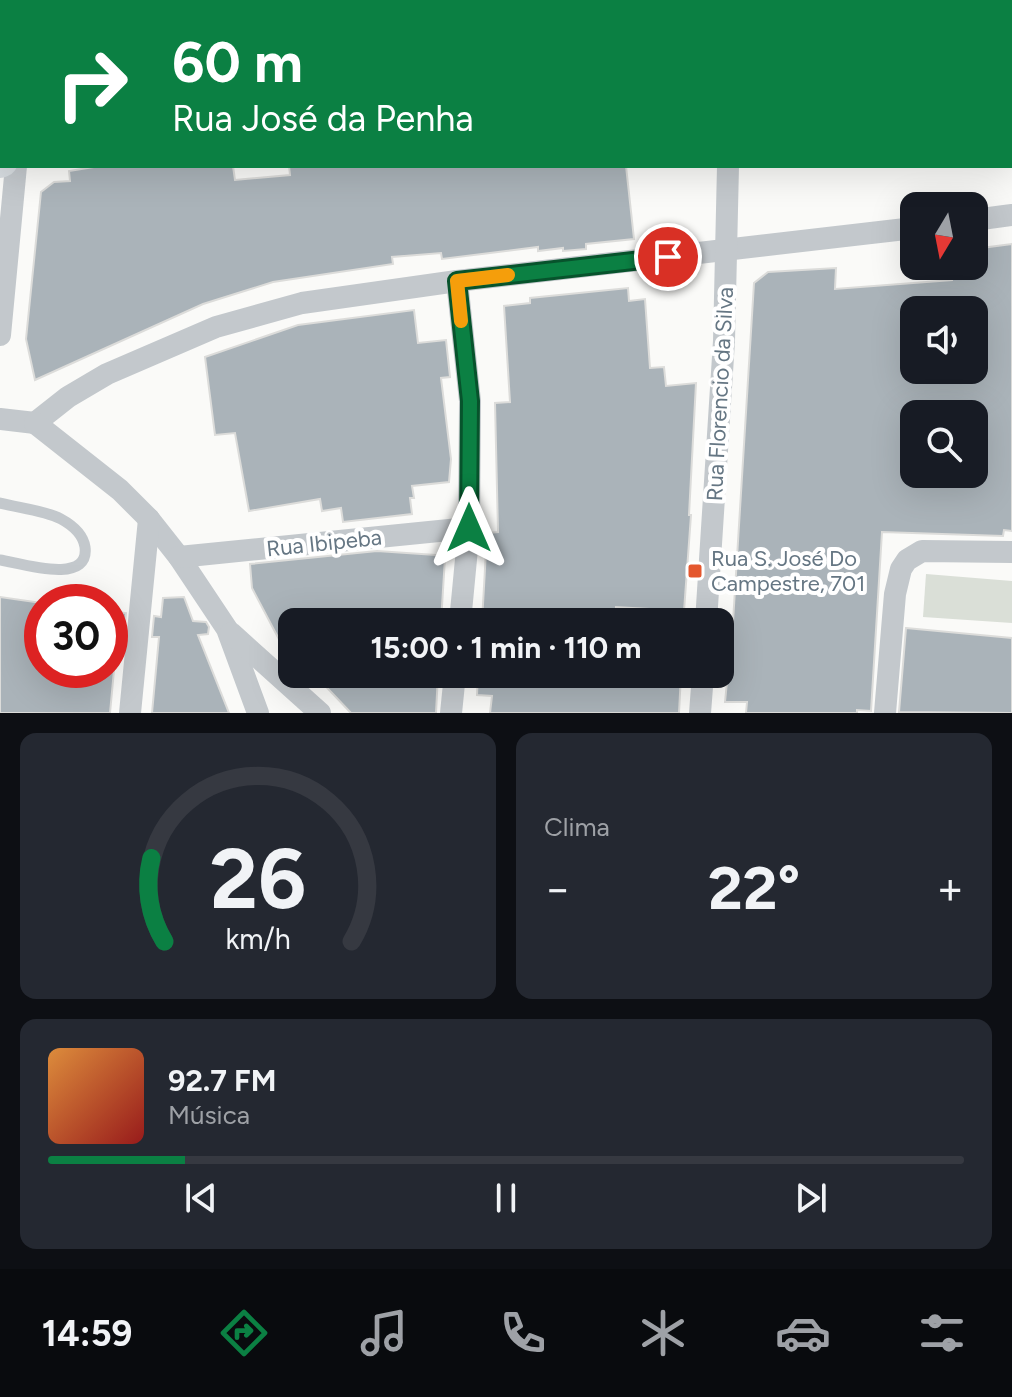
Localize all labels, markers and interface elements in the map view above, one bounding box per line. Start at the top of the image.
text: 60 m [172,29,303,96]
icon: right [40,32,144,136]
text: Rua José da Penha [172,97,474,140]
north arrow [900,192,988,280]
map controls [900,192,988,488]
pin [634,223,702,291]
icon: arrive [646,235,690,279]
street label: Rua Florencio da Silva [701,286,739,502]
button: sound [900,296,988,384]
button: search [900,400,988,488]
position arrow [427,486,511,570]
street label: Rua Ibipeba [265,524,383,562]
place label: Rua S. José Do Campestre, 701 [711,545,865,597]
marker: Rua S. José Do Campestre, 701 [686,562,704,580]
speed limit sign: 30 [24,584,128,688]
text: 15:00 · 1 min · 110 m [370,629,642,666]
text: Clima [544,811,610,843]
text: 26 [210,829,306,929]
text: 22° [708,852,800,924]
text: − [544,862,571,915]
text: + [937,862,964,915]
text: km/h [225,922,291,956]
text: 92.7 FM [168,1062,276,1099]
text: Música [168,1099,250,1131]
icon: previous [179,1176,223,1220]
icon: pause [484,1176,528,1220]
icon: next [789,1176,833,1220]
icon: directions [216,1305,272,1361]
icon: music [356,1305,412,1361]
icon: phone [495,1305,551,1361]
icon: climate [635,1305,691,1361]
icon: car [775,1305,831,1361]
icon: filters [914,1305,970,1361]
text: 14:59 [42,1312,132,1355]

